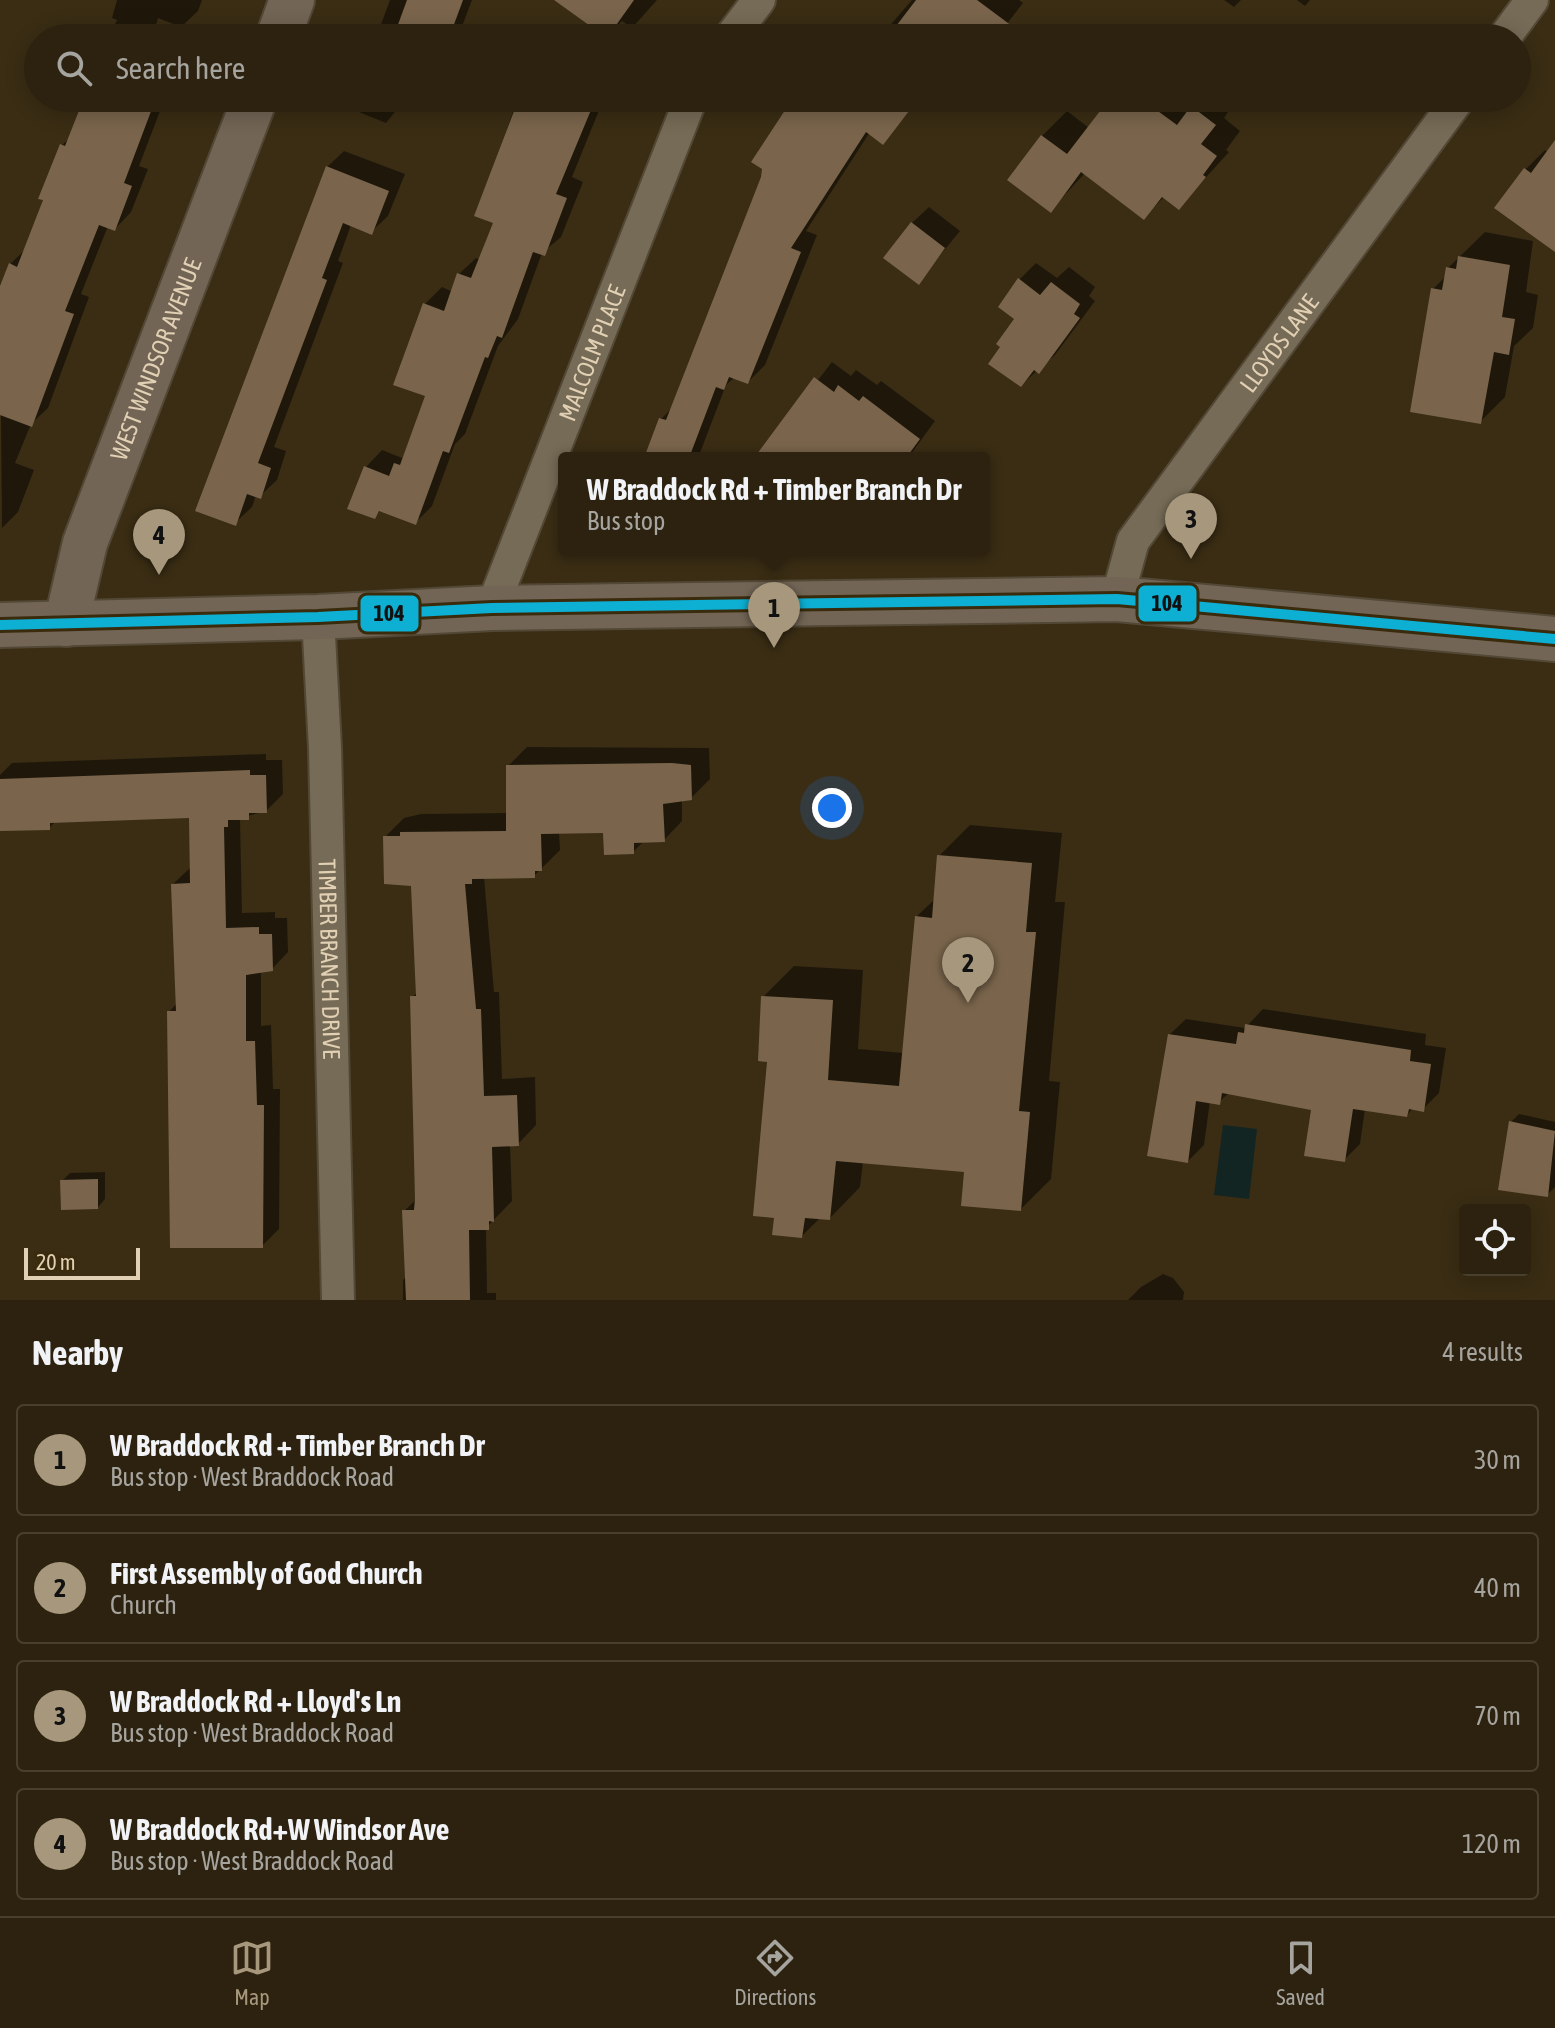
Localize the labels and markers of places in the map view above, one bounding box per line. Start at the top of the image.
pin: 3 [1165,493,1217,559]
pin: 4 [133,509,185,575]
pin: 1 [748,582,800,648]
pin: 2 [942,937,994,1003]

